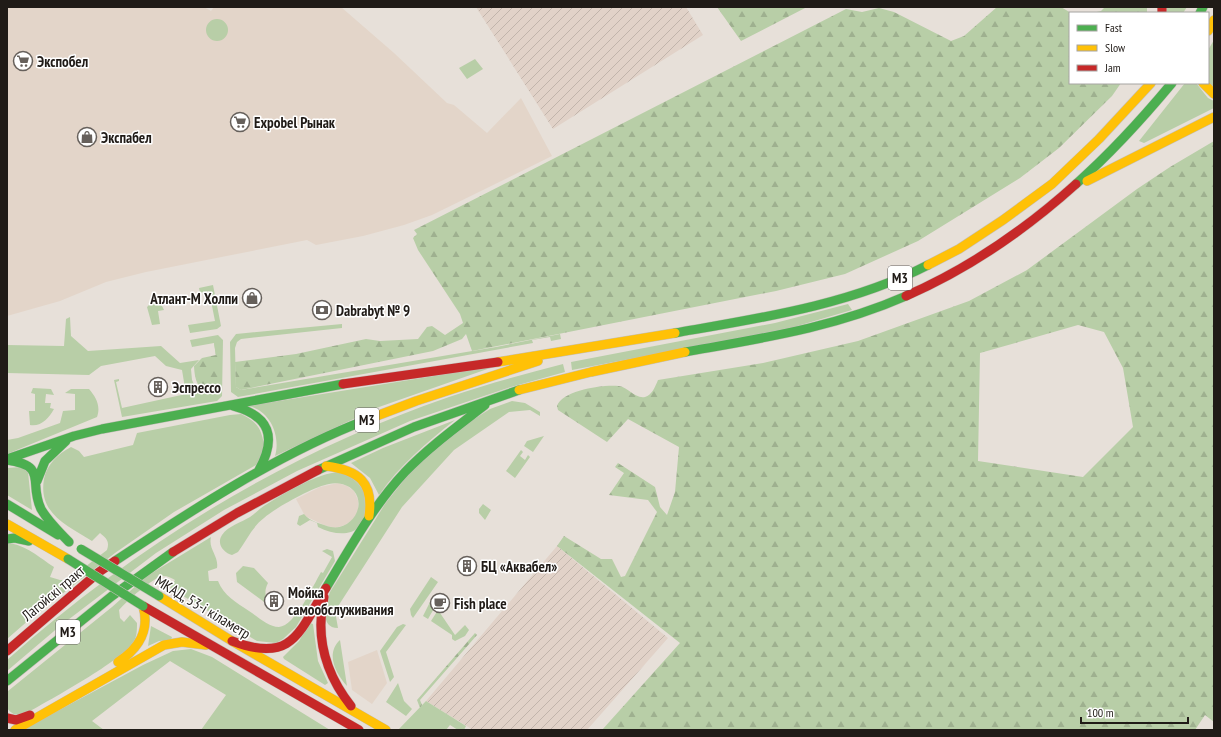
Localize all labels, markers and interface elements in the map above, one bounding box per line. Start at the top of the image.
legend [1069,12,1209,84]
text: Fast [1105,20,1123,35]
text: Slow [1105,40,1126,55]
supermarket icon: Экспобел [12,50,34,72]
place label: Экспобел [37,52,88,71]
text: Jam [1104,60,1121,75]
supermarket icon: Expobel Рынак [229,111,251,133]
place label: Expobel Рынак [254,113,336,132]
shop icon: Экспабел [76,126,98,148]
place label: Экспабел [101,128,152,147]
road number: М3 [888,266,912,290]
shop icon: Атлант-М Холпи [241,287,263,309]
place label: Атлант-М Холпи [149,289,238,308]
bank icon: Dabrabyt № 9 [311,299,333,321]
place label: Dabrabyt № 9 [336,301,410,320]
building icon: Эспрессо [147,376,169,398]
place label: Эспрессо [172,378,221,397]
road number: М3 [355,408,379,432]
building icon: БЦ «Аквабел» [456,555,478,577]
place label: БЦ «Аквабел» [481,557,557,576]
street label: Лагойскі тракт [17,561,89,625]
street label: МКАД, 53-і кіламетр [152,571,254,643]
place label: Мойка самообслуживания [288,583,394,619]
building icon: Мойка самообслуживания [263,590,285,612]
cafe icon: Fish place [429,592,451,614]
place label: Fish place [454,594,507,613]
road number: М3 [56,620,80,644]
scale bar [1081,699,1188,725]
text: 100 m [1087,705,1114,720]

